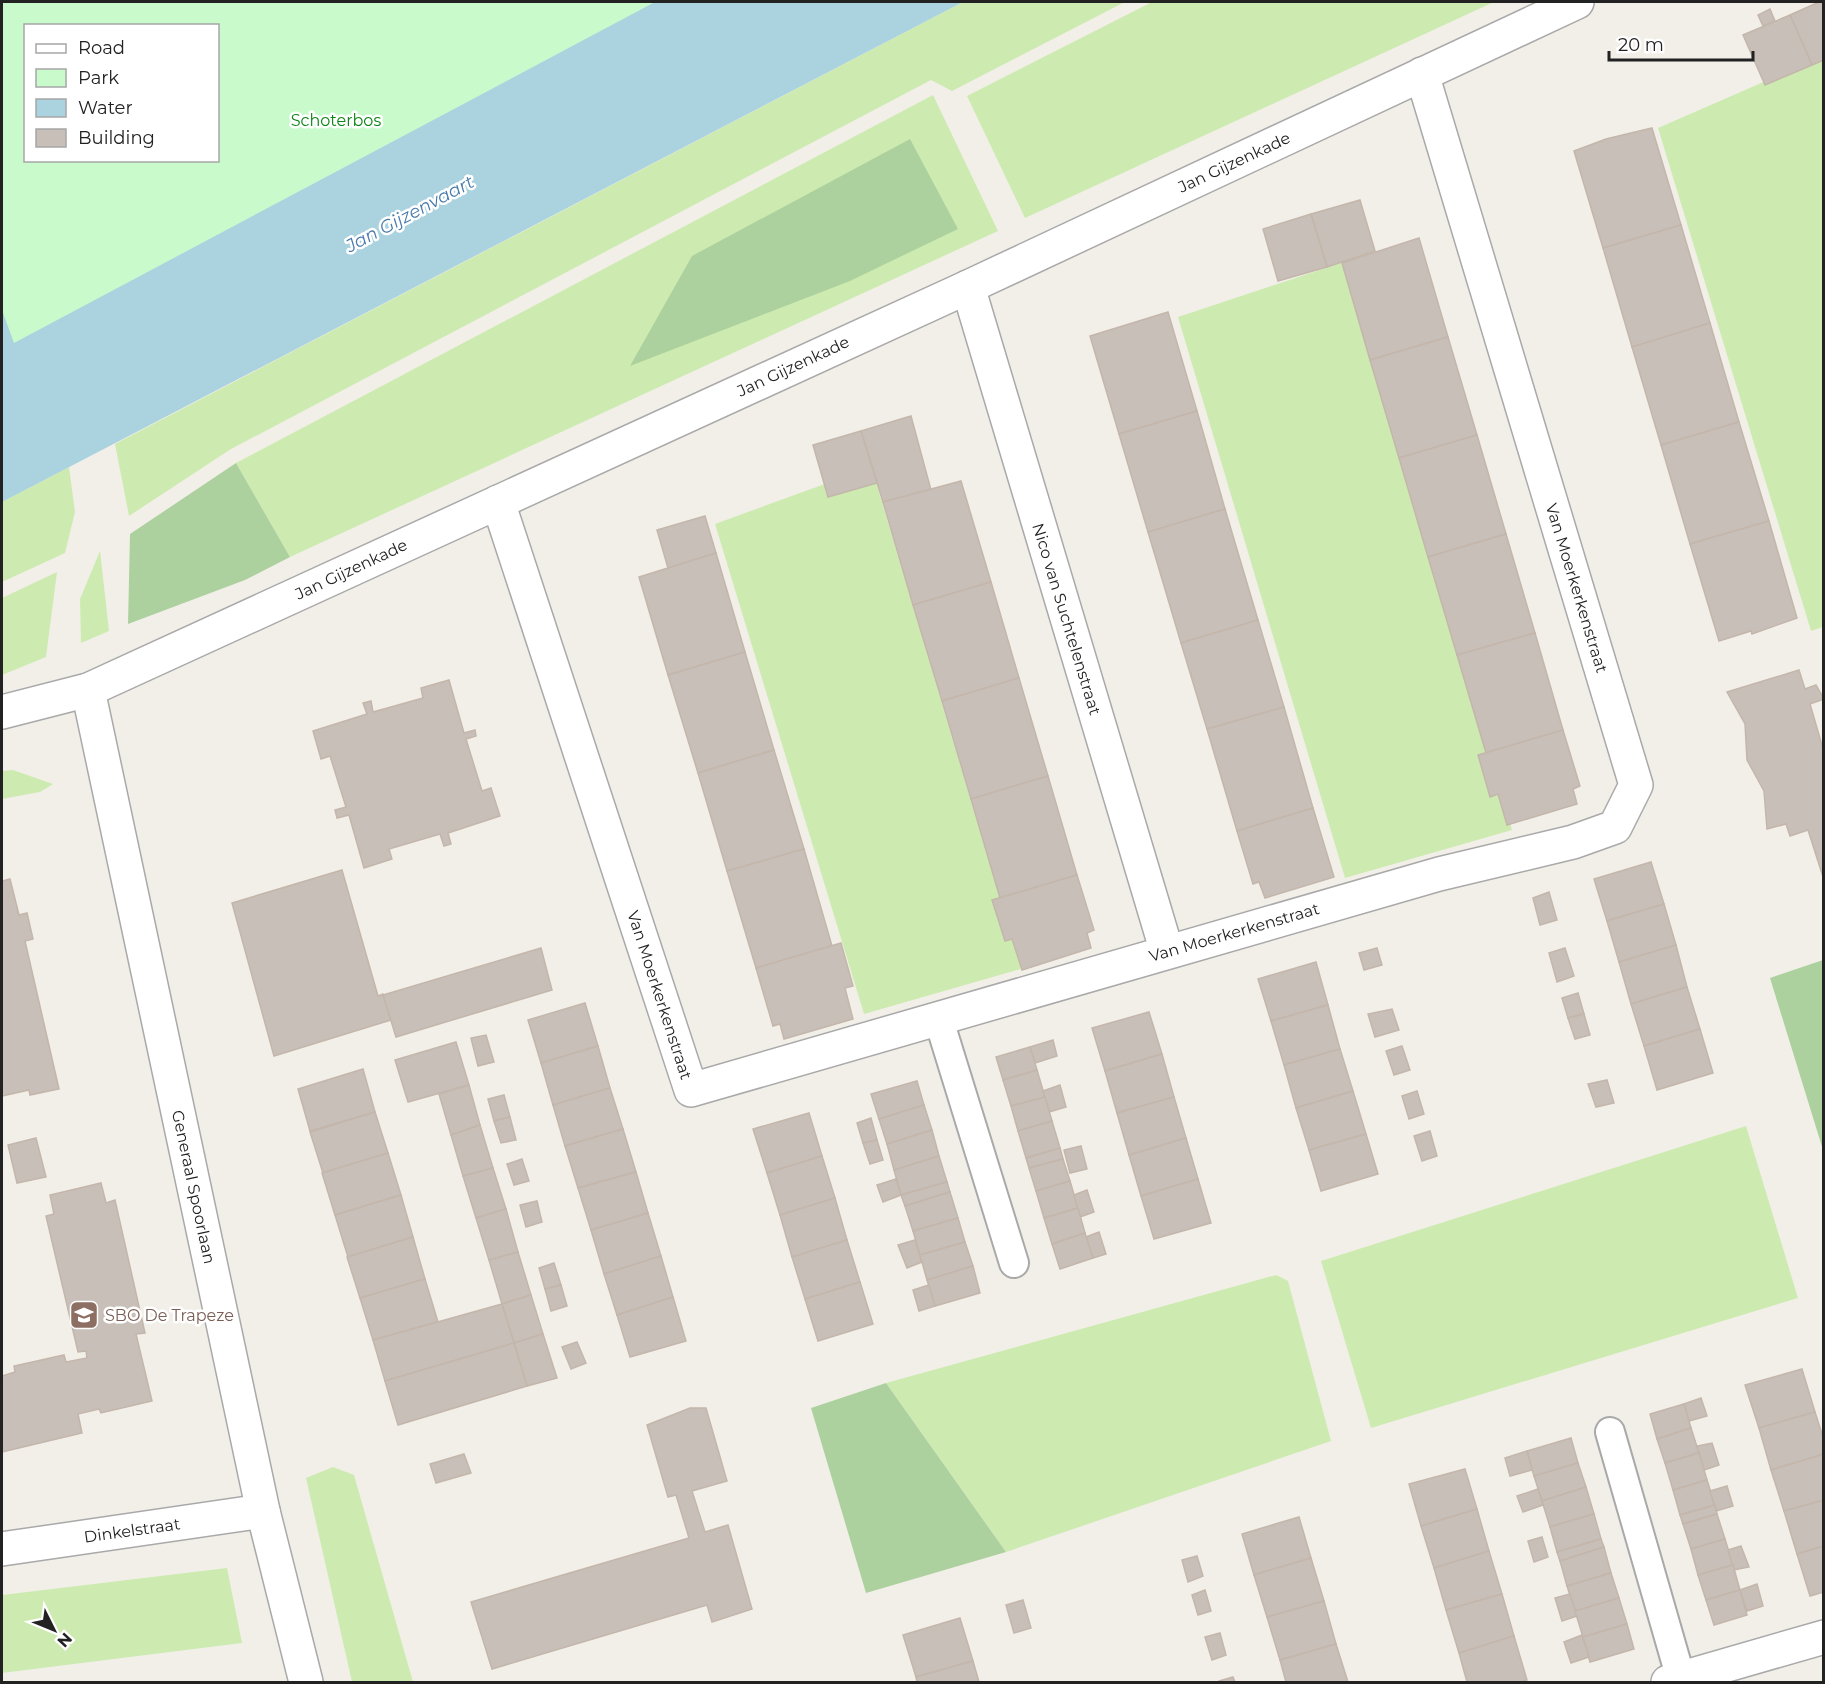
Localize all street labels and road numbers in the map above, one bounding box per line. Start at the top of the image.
street label: Jan Gijzenkade [1174,128,1293,197]
street label: Jan Gijzenkade [733,332,852,401]
street label: Van Moerkerkenstraat [1542,501,1612,676]
street label: Nico van Suchtelenstraat [1028,521,1105,718]
street label: Jan Gijzenkade [291,535,410,604]
street label: Van Moerkerkenstraat [1147,899,1322,966]
street label: Van Moerkerkenstraat [623,908,696,1082]
street label: Generaal Spoorlaan [168,1108,219,1266]
street label: Dinkelstraat [83,1514,182,1547]

